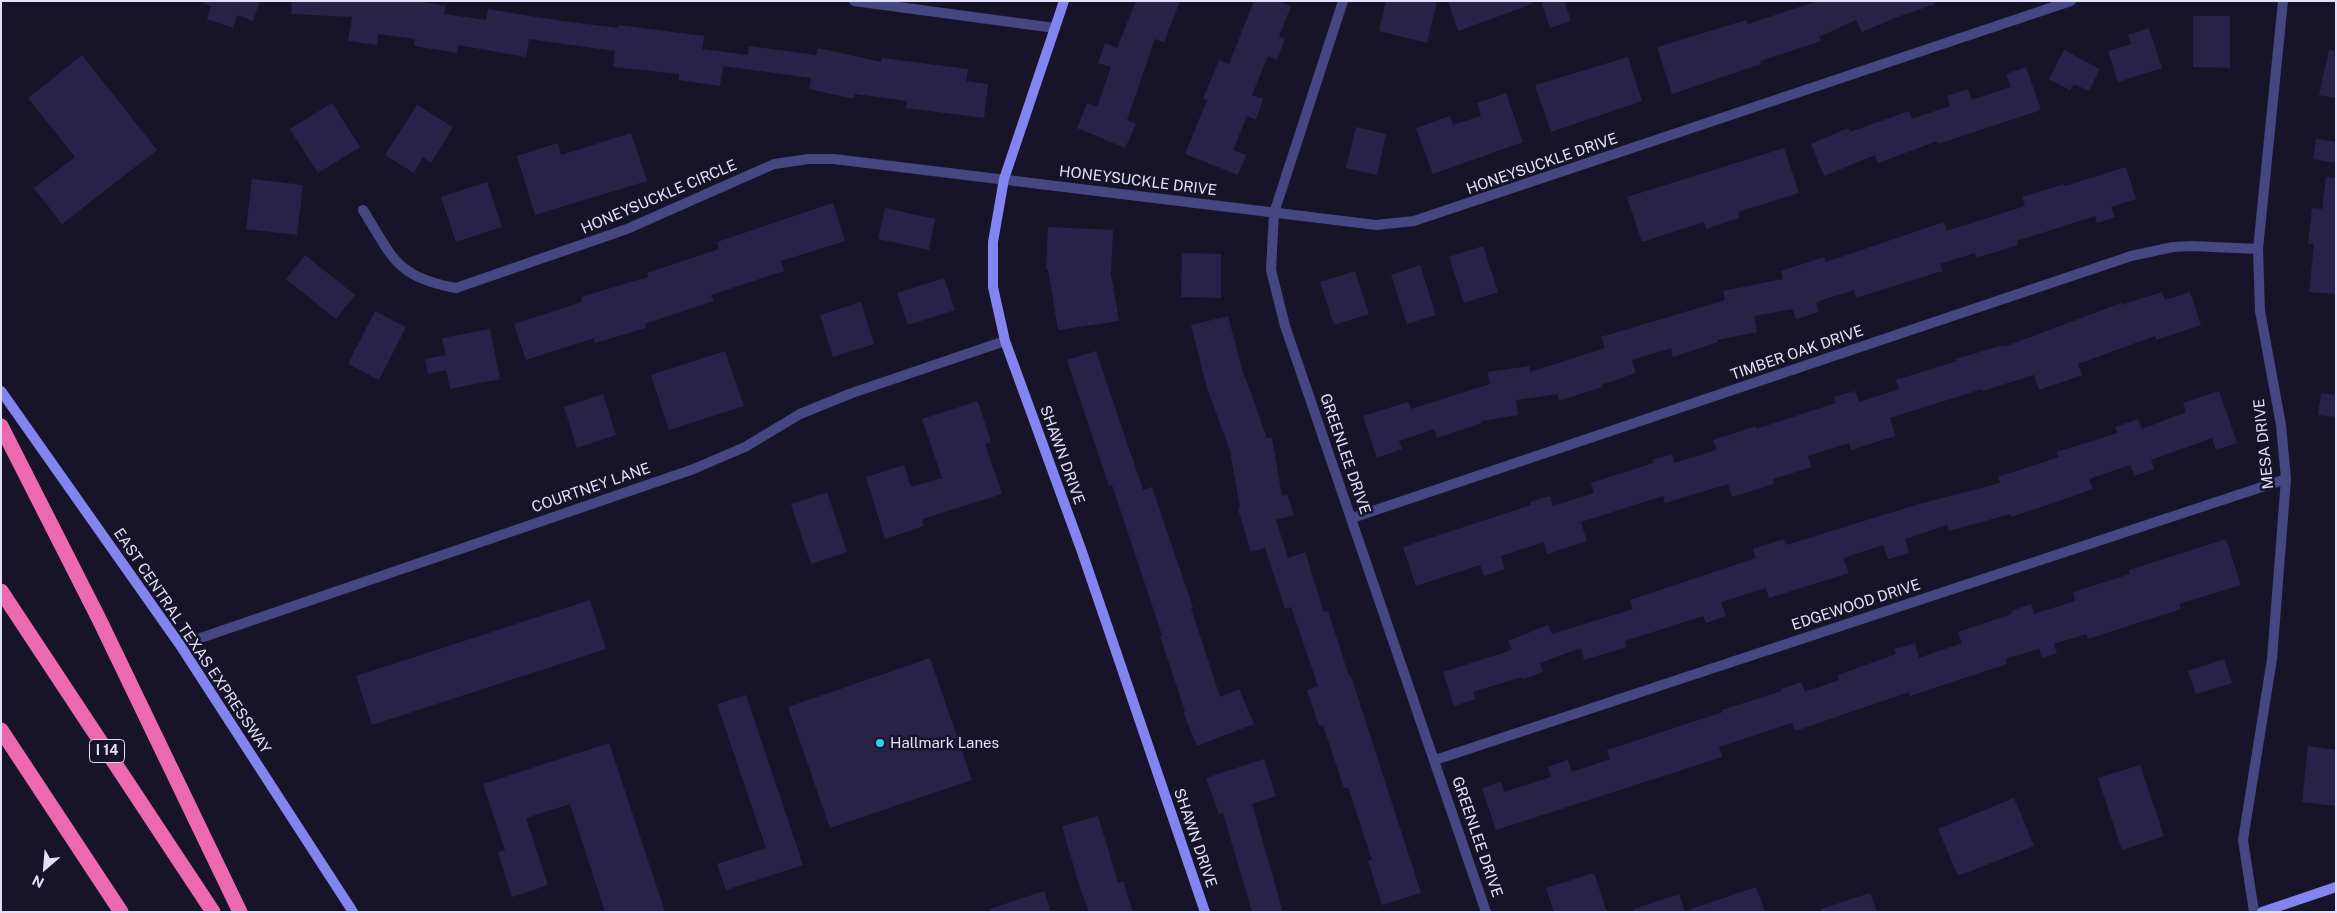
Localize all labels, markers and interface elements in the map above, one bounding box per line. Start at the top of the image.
street label: HONEYSUCKLE DRIVE [1464,130,1620,198]
street label: HONEYSUCKLE CIRCLE [578,156,740,238]
street label: HONEYSUCKLE DRIVE [1058,162,1218,200]
street label: TIMBER OAK DRIVE [1728,322,1866,384]
street label: GREENLEE DRIVE [1316,391,1374,517]
street label: MESA DRIVE [2250,398,2278,490]
street label: SHAWN DRIVE [1036,403,1088,507]
street label: COURTNEY LANE [529,459,653,517]
street label: EAST CENTRAL TEXAS EXPRESSWAY [110,525,274,757]
street label: EDGEWOOD DRIVE [1789,576,1923,634]
place label: Hallmark Lanes [890,734,999,752]
marker: Hallmark Lanes [874,737,886,749]
road number: I 14 [90,739,124,762]
street label: GREENLEE DRIVE [1448,774,1506,900]
street label: SHAWN DRIVE [1170,786,1220,890]
north arrow [20,843,70,893]
text: N [30,872,47,891]

